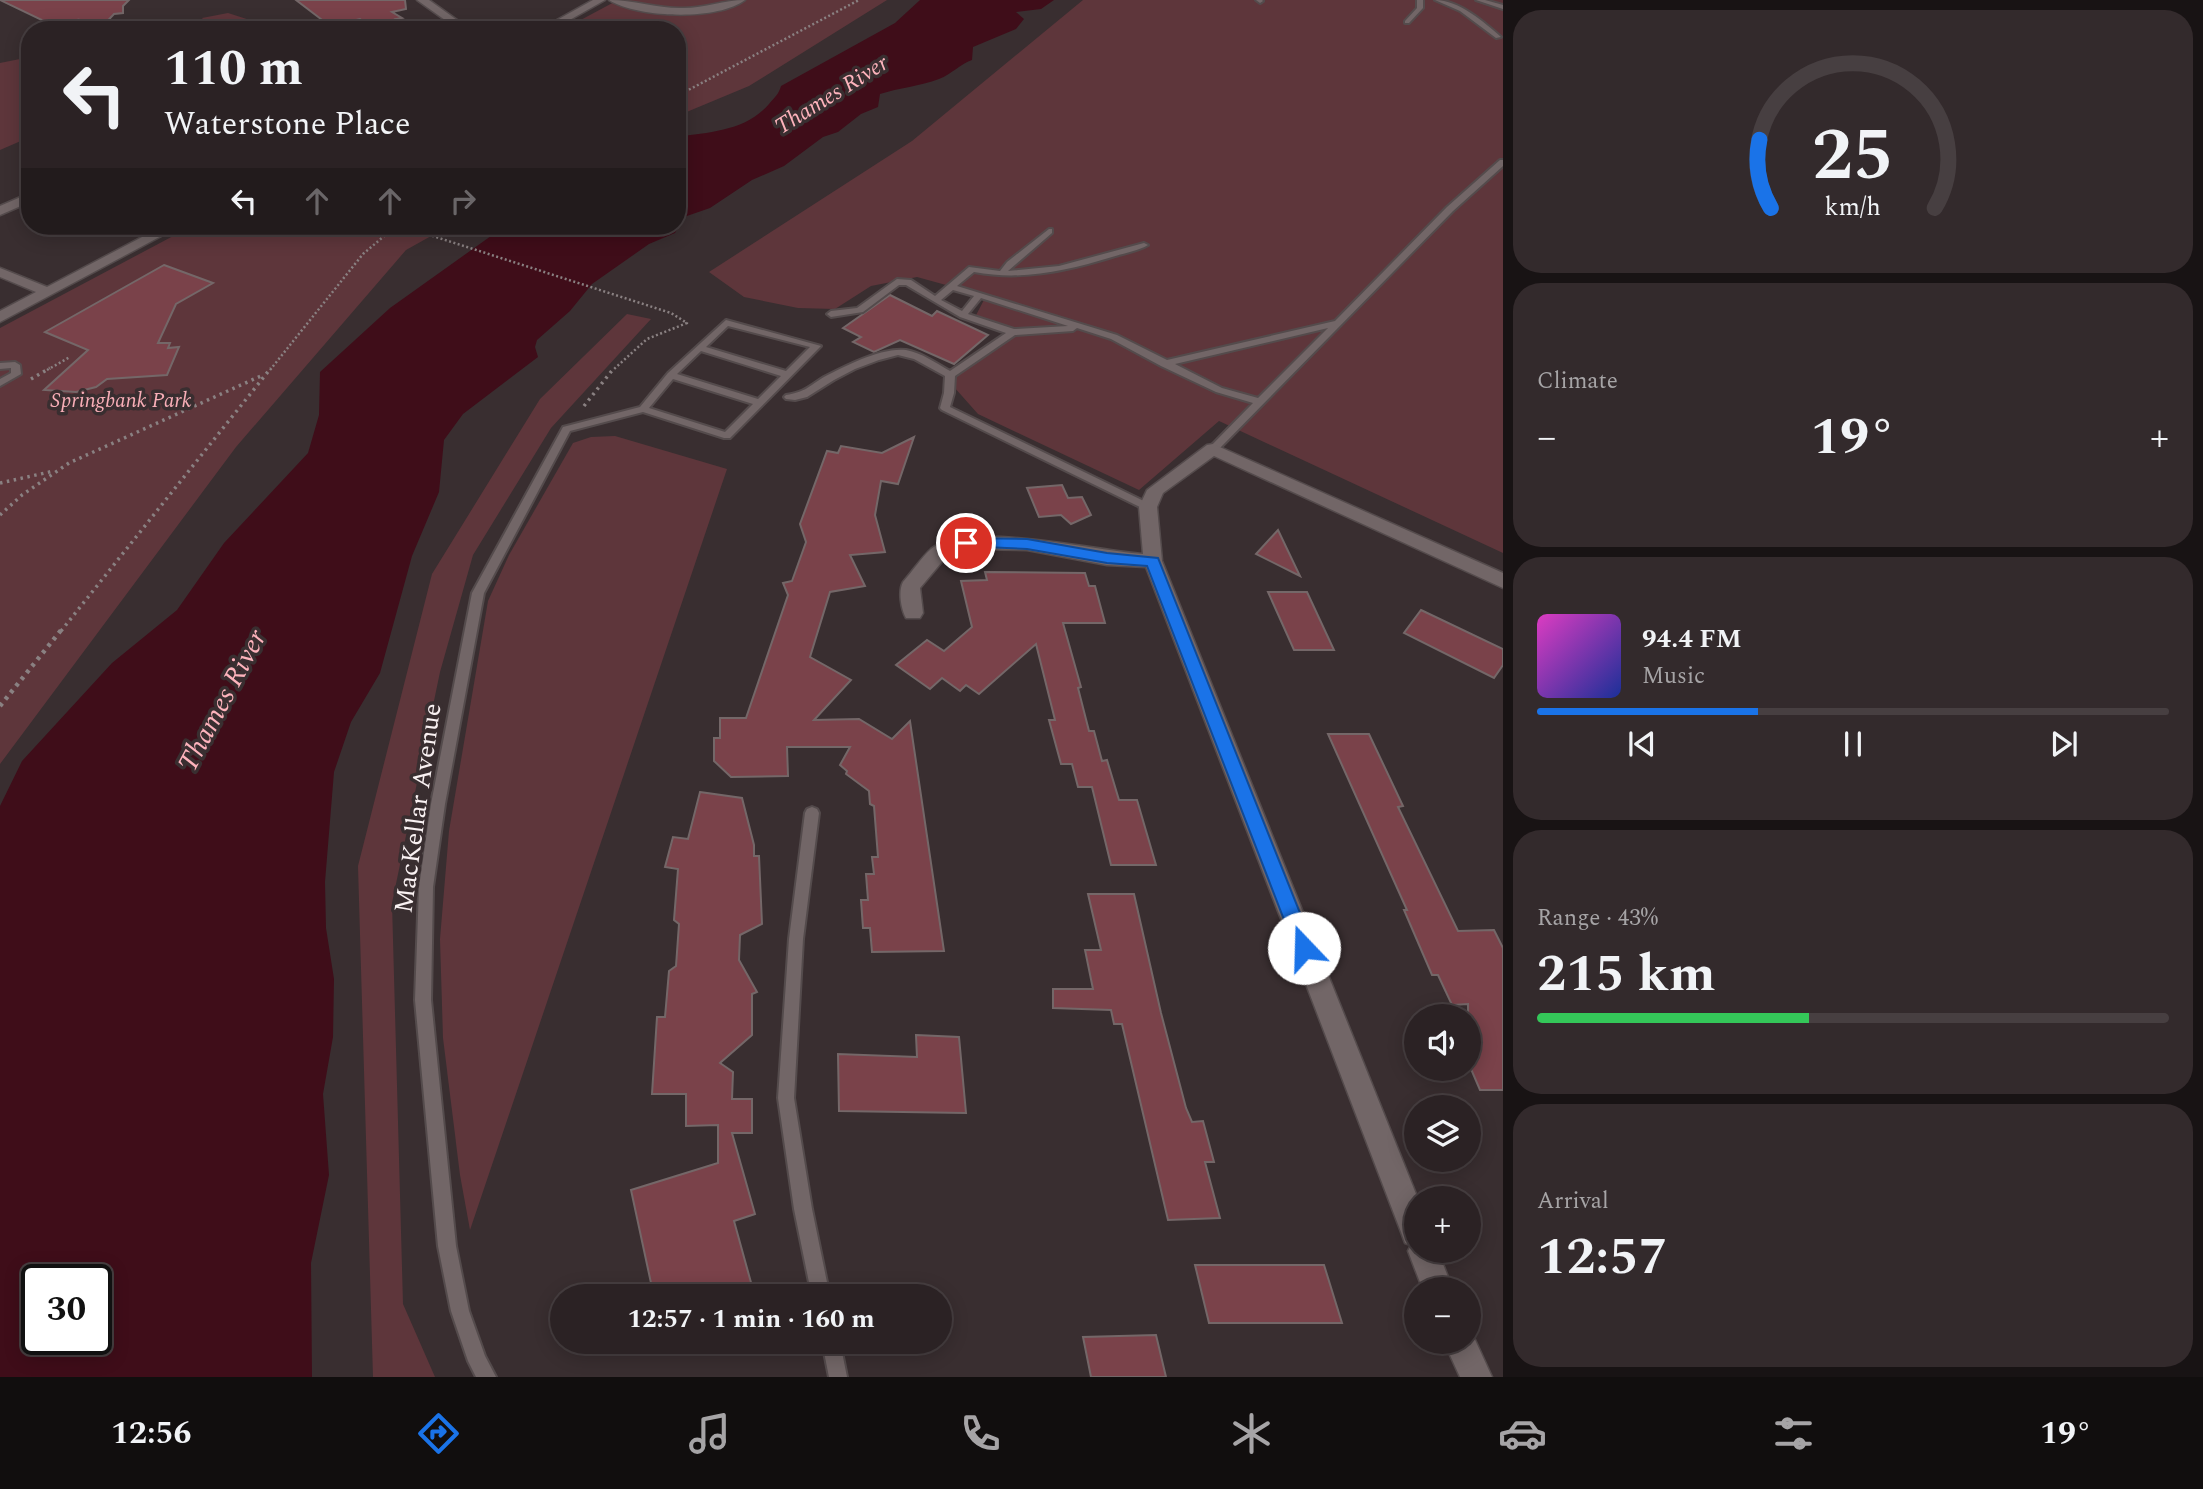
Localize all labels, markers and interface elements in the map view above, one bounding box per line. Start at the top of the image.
text: 110 m [164,32,303,107]
water label: Thames River [768,46,896,144]
icon: left [49,49,140,140]
text: Waterstone Place [164,100,410,149]
text: 25 [1812,101,1894,212]
icon: left [225,182,263,220]
icon: ahead [298,182,336,220]
icon: ahead [371,182,409,220]
icon: right [444,182,482,220]
text: km/h [1825,189,1881,227]
text: Climate [1537,364,1618,399]
park label: Springbank Park [50,385,192,417]
text: 19° [1811,398,1895,477]
text: − [1537,409,1556,467]
text: + [2150,409,2169,467]
pin [936,513,996,573]
icon: arrive [947,524,985,562]
text: 94.4 FM [1642,619,1742,659]
water label: Thames River [167,621,278,780]
text: Music [1642,659,1705,694]
street label: MacKellar Avenue [383,701,453,916]
icon: previous [1623,725,1661,763]
icon: pause [1834,725,1872,763]
icon: next [2045,725,2083,763]
text: Range · 43% [1537,901,1658,936]
position arrow [1267,911,1341,985]
text: 215 km [1537,935,1716,1014]
map controls [1404,1004,1481,1354]
button: sound [1404,1004,1481,1081]
button: layers [1404,1095,1481,1172]
text: Arrival [1537,1184,1609,1219]
button: + [1404,1186,1481,1263]
text: 12:57 [1537,1218,1668,1297]
speed limit sign: 30 [21,1264,112,1355]
button: − [1404,1277,1481,1354]
text: 12:57 · 1 min · 160 m [627,1299,875,1339]
text: 12:56 [111,1409,191,1458]
icon: directions [414,1409,463,1458]
icon: music [685,1409,734,1458]
icon: phone [956,1409,1005,1458]
icon: climate [1227,1409,1276,1458]
icon: car [1498,1409,1547,1458]
icon: filters [1769,1409,1818,1458]
text: 19° [2040,1409,2092,1458]

